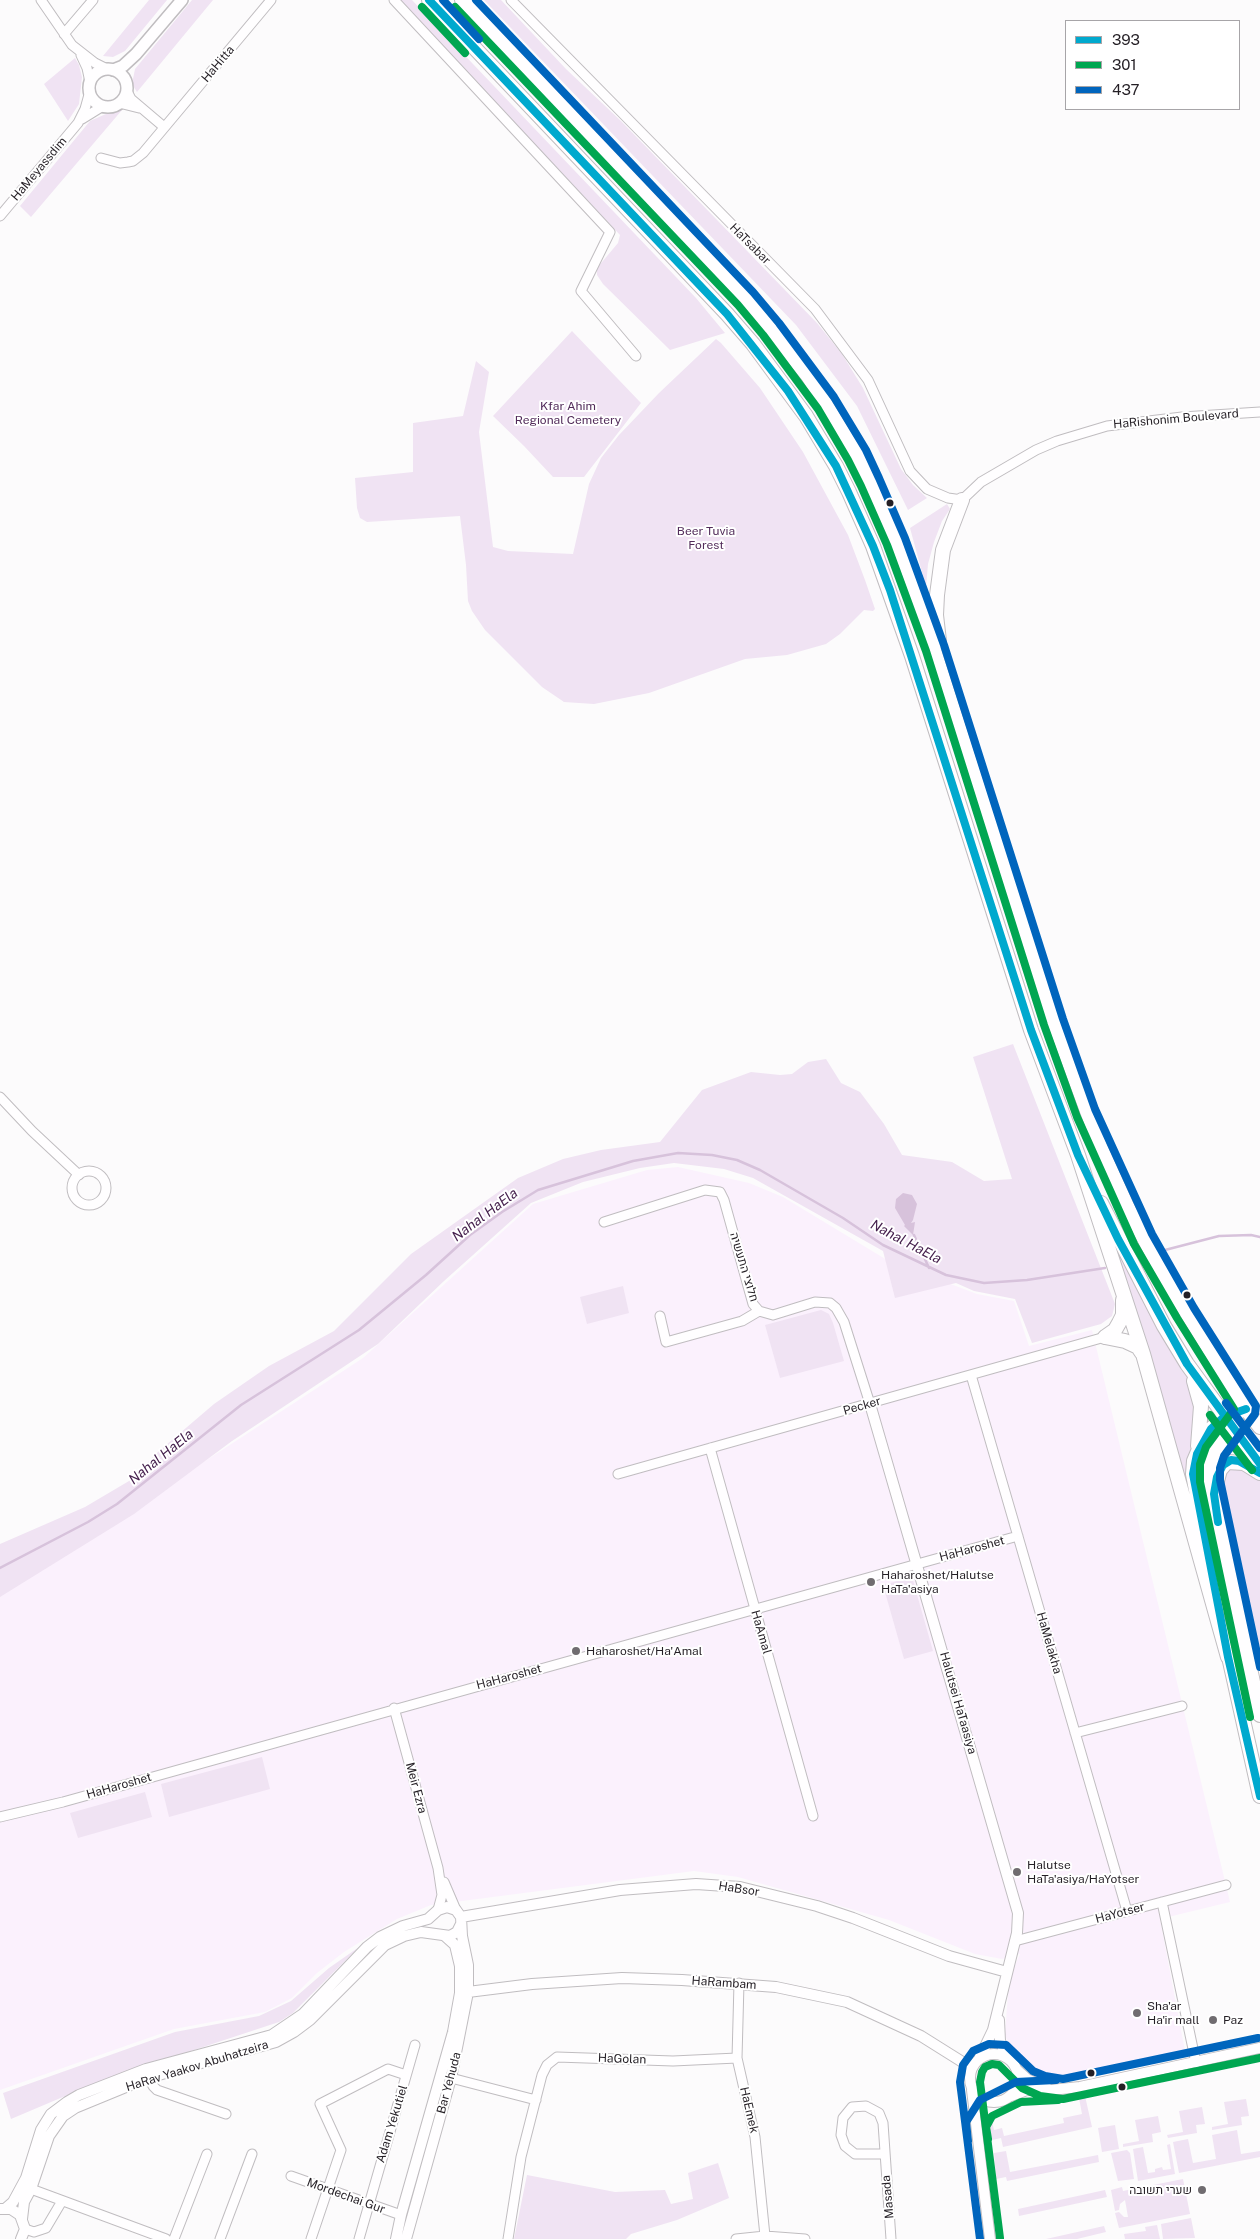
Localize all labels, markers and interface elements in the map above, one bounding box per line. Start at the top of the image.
legend [1065,20,1240,110]
text: 393 [1112,31,1140,48]
street label: HaHitta [199,43,237,85]
text: 301 [1112,56,1137,73]
text: 437 [1112,81,1140,98]
street label: HaMeyassdim [8,134,70,204]
street label: HaTsabar [727,221,773,267]
park label: Kfar Ahim Regional Cemetery [515,399,621,427]
street label: HaRishonim Boulevard [1113,406,1239,432]
unlabelled marker [885,498,895,508]
park label: Beer Tuvia Forest [677,524,735,552]
water label: Nahal HaEla [449,1185,521,1245]
water label: Nahal HaEla [868,1216,944,1268]
street label: חלוצי התעשיה [727,1231,761,1303]
unlabelled marker [1182,1290,1192,1300]
street label: Pecker [841,1394,883,1418]
water label: Nahal HaEla [125,1426,197,1488]
street label: HaHaroshet [938,1533,1006,1565]
place label: Haharoshet/Halutse HaTa'asiya [881,1568,994,1596]
marker: Haharoshet/Halutse HaTa'asiya [865,1576,877,1588]
street label: HaAmal [748,1608,774,1656]
street label: HaMelakha [1033,1610,1065,1676]
place label: Haharoshet/Ha'Amal [586,1644,702,1658]
marker: Haharoshet/Ha'Amal [570,1645,582,1657]
street label: Halutsei HaTaasiya [937,1650,979,1756]
street label: HaHaroshet [475,1661,543,1693]
street label: Meir Ezra [402,1761,430,1815]
street label: HaHaroshet [85,1770,153,1802]
place label: Halutse HaTa'asiya/HaYotser [1027,1858,1139,1886]
marker: Halutse HaTa'asiya/HaYotser [1011,1866,1023,1878]
street label: HaBsor [717,1879,761,1899]
street label: HaYotser [1094,1900,1146,1926]
street label: HaRambam [691,1974,757,1992]
place label: Sha'ar Ha'ir mall [1147,1999,1199,2027]
marker: Sha'ar Ha'ir mall [1131,2007,1143,2019]
place label: Paz [1223,2013,1243,2027]
marker: Paz [1207,2014,1219,2026]
street label: HaRav Yaakov Abuhatzeira [124,2037,270,2095]
street label: Bar Yehuda [434,2051,464,2115]
street label: HaGolan [598,2051,646,2067]
unlabelled marker [1086,2068,1096,2078]
unlabelled marker [1117,2082,1127,2092]
street label: Adam Yekutiel [373,2083,411,2165]
street label: HaEmek [737,2085,761,2135]
street label: Mordechai Gur [305,2175,387,2217]
street label: Masada [879,2175,897,2219]
place label: שערי תשובה [1129,2183,1192,2197]
marker: שערי תשובה [1196,2184,1208,2196]

